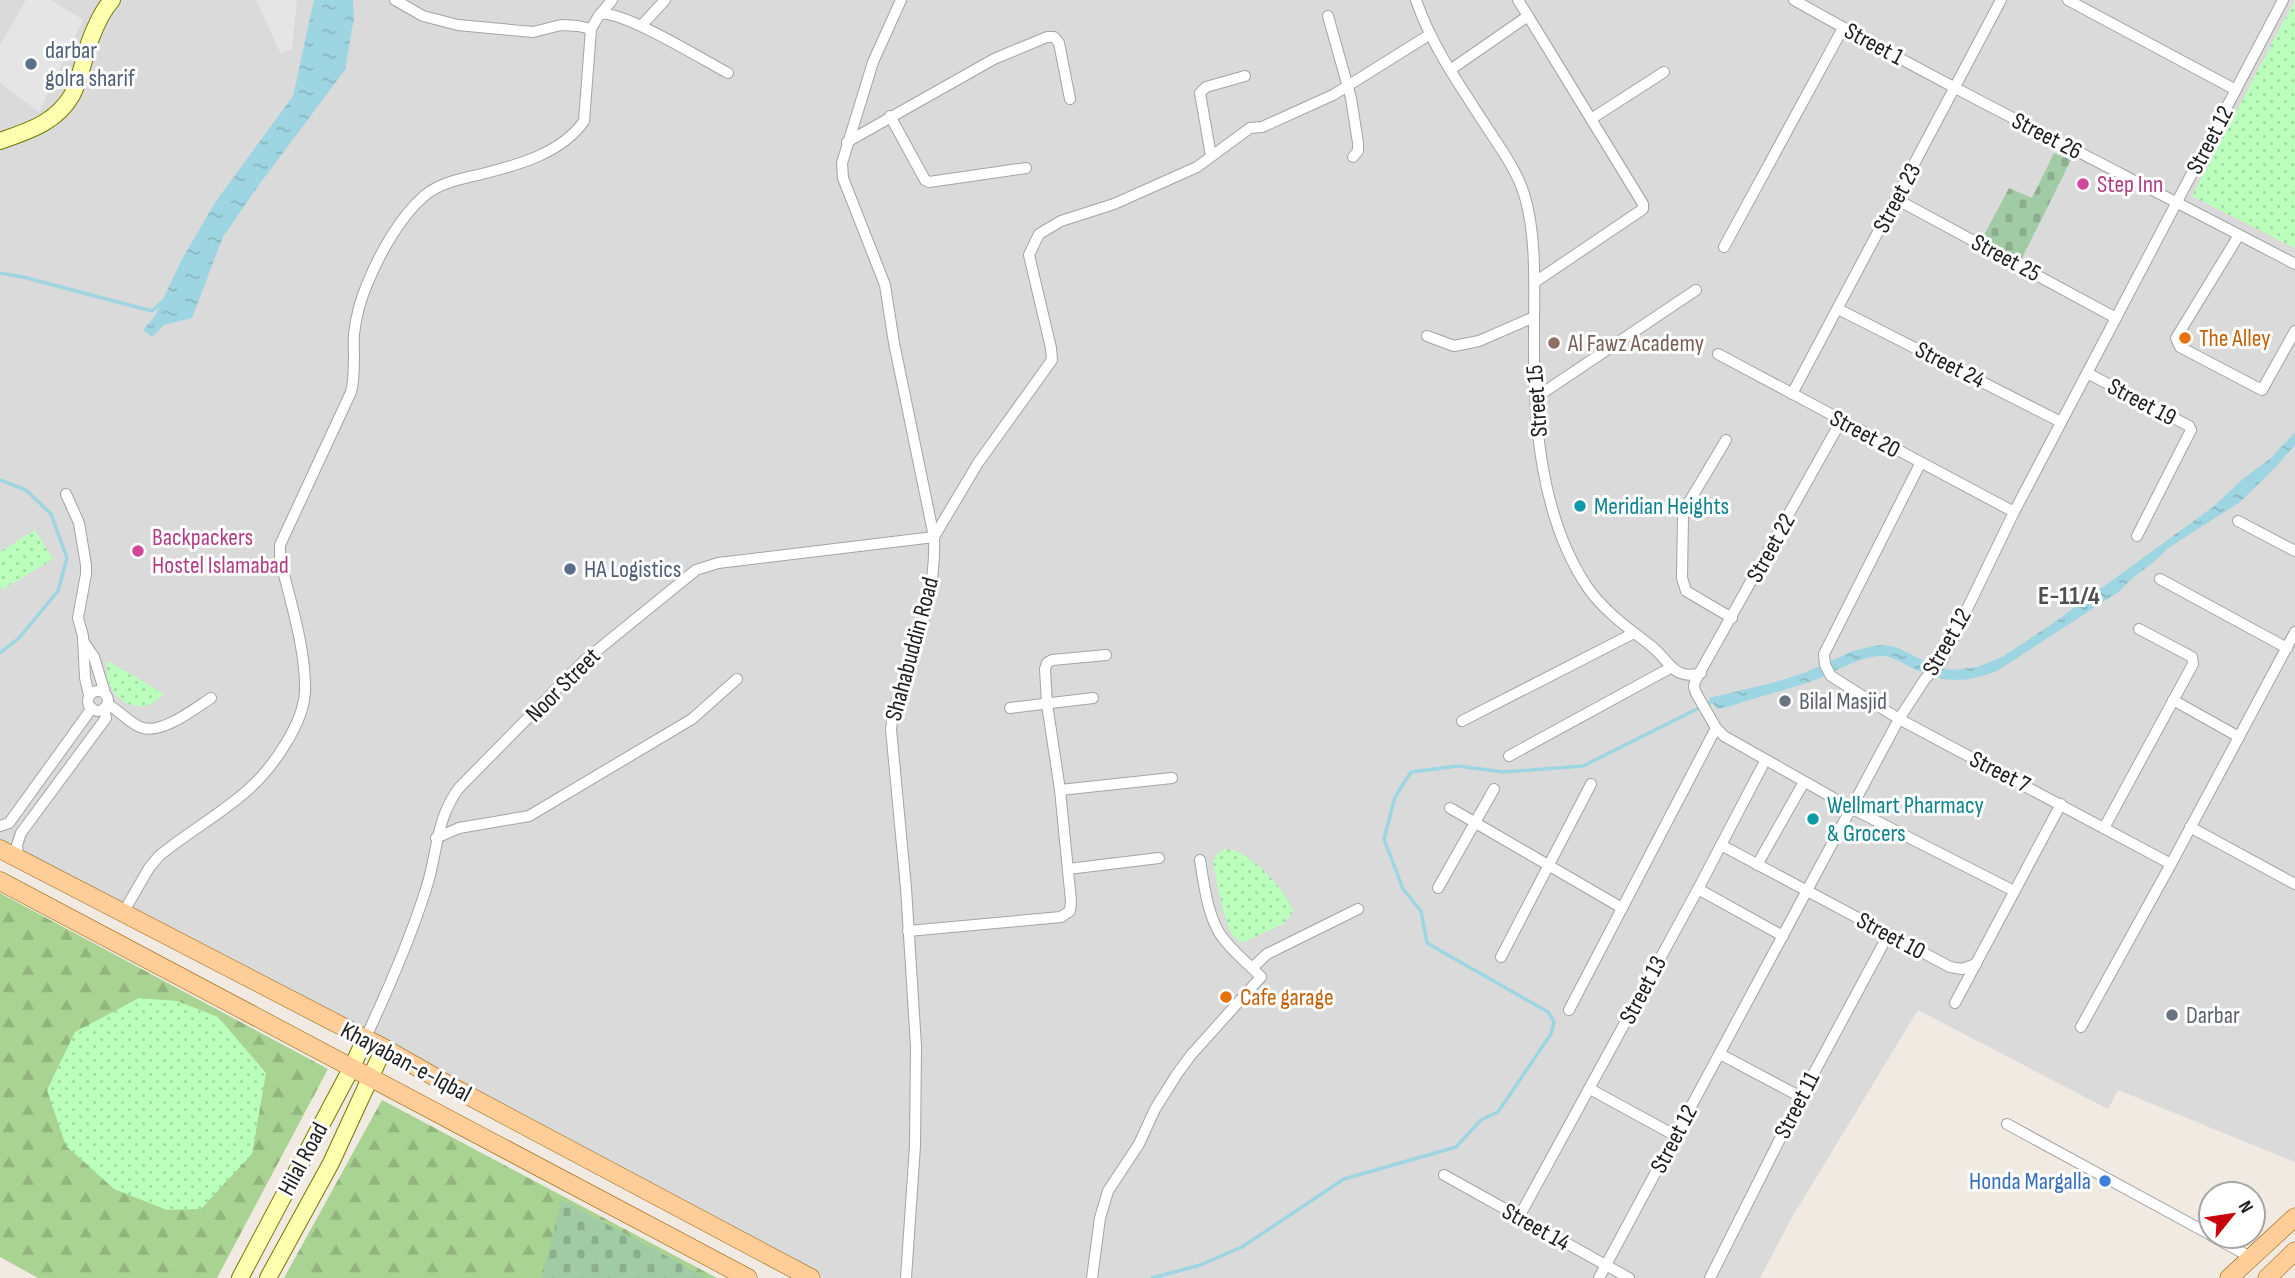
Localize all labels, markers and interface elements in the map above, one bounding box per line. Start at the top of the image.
street label: Street 1 [1839,16,1909,72]
place label: darbar golra sharif [45,36,136,93]
marker: darbar golra sharif [23,56,39,72]
street label: Street 12 [2180,101,2240,179]
street label: Street 26 [2007,106,2087,166]
street label: Street 23 [1867,158,1927,238]
place label: Step Inn [2097,170,2163,199]
marker: Step Inn [2075,176,2091,192]
street label: Street 25 [1967,228,2045,288]
place label: The Alley [2199,324,2271,353]
place label: Al Fawz Academy [1567,329,1704,358]
marker: The Alley [2177,330,2193,346]
marker: Al Fawz Academy [1546,335,1562,351]
street label: Street 24 [1910,335,1990,395]
street label: Street 15 [1520,364,1554,438]
street label: Street 19 [2103,372,2181,432]
street label: Street 20 [1825,404,1905,464]
place label: Meridian Heights [1594,492,1729,521]
marker: Meridian Heights [1572,498,1588,514]
street label: Street 22 [1740,508,1802,588]
place label: Backpackers Hostel Islamabad [152,523,289,580]
marker: Backpackers Hostel Islamabad [130,543,146,559]
place label: HA Logistics [584,555,681,584]
marker: HA Logistics [562,561,578,577]
street label: Shahabuddin Road [879,574,945,724]
district label: E-11/4 [2038,581,2100,612]
street label: Street 12 [1916,603,1978,681]
street label: Noor Street [520,642,606,728]
place label: Bilal Masjid [1799,687,1887,716]
marker: Bilal Masjid [1777,693,1793,709]
street label: Street 7 [1965,745,2035,800]
place label: Wellmart Pharmacy & Grocers [1827,791,1984,848]
marker: Wellmart Pharmacy & Grocers [1805,811,1821,827]
street label: Street 10 [1852,906,1930,966]
street label: Street 13 [1613,951,1673,1029]
place label: Cafe garage [1240,983,1334,1012]
marker: Cafe garage [1218,989,1234,1005]
place label: Darbar [2186,1001,2240,1030]
marker: Darbar [2164,1007,2180,1023]
street label: Khayaban-e-Iqbal [336,1015,476,1109]
street label: Street 11 [1768,1066,1826,1143]
street label: Street 12 [1644,1100,1704,1178]
street label: Hilal Road [272,1117,334,1201]
place label: Honda Margalla [1969,1167,2091,1196]
marker: Honda Margalla [2097,1173,2113,1189]
north arrow [2197,1180,2267,1250]
street label: Street 14 [1497,1197,1575,1257]
text: N [2233,1197,2258,1217]

